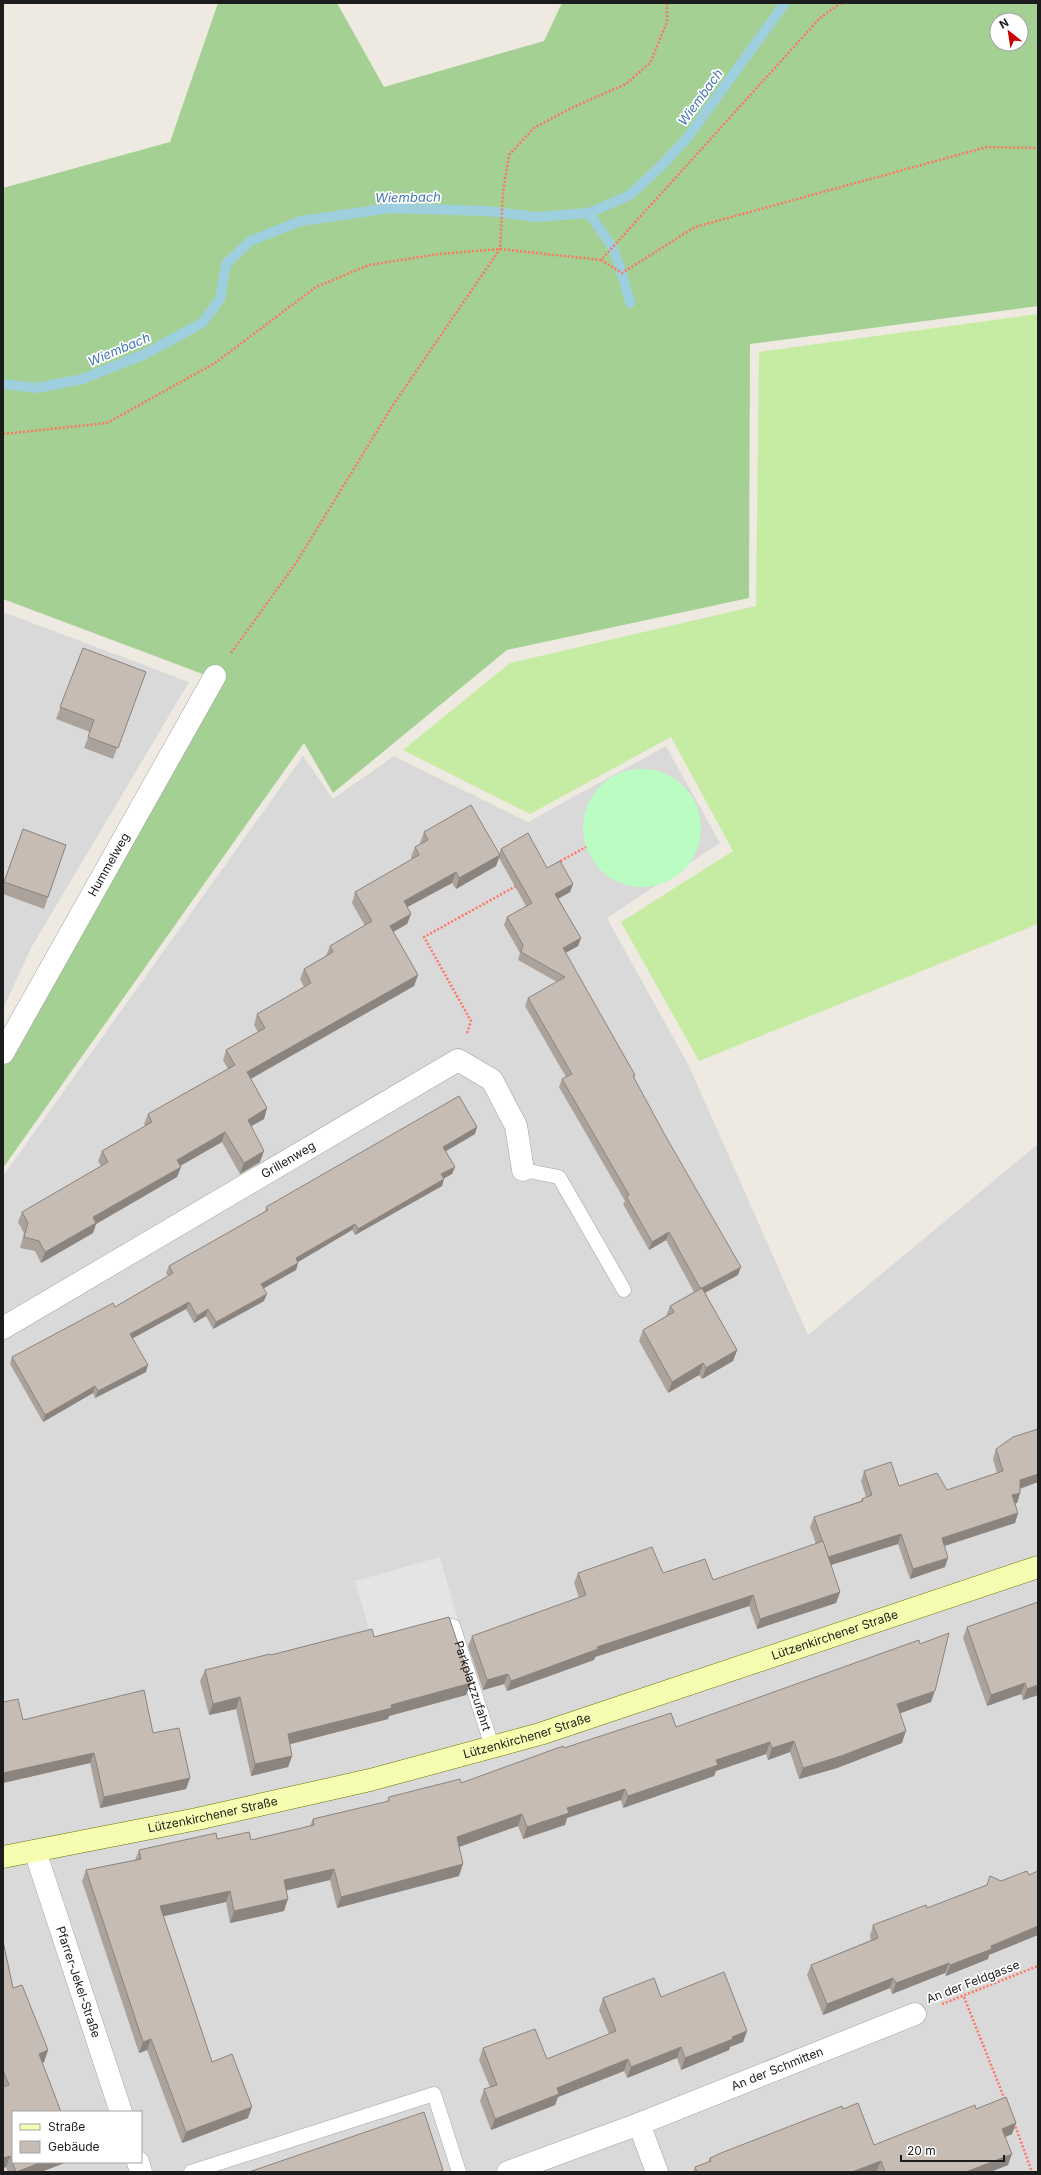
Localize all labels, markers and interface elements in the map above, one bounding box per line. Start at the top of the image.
north arrow [989,12,1029,52]
text: N [997,15,1011,31]
water label: Wiembach [674,65,726,128]
water label: Wiembach [375,188,441,206]
water label: Wiembach [86,329,153,369]
street label: Hummelweg [85,830,132,899]
street label: Grillenweg [258,1138,318,1181]
street label: Lützenkirchener Straße [769,1607,900,1663]
street label: Parkplatzzufahrt [451,1639,495,1733]
street label: Lützenkirchener Straße [461,1710,593,1761]
street label: Lützenkirchener Straße [146,1793,279,1835]
street label: Pfarrer-Jekel-Straße [53,1924,104,2040]
street label: An der Feldgasse [924,1957,1022,2006]
street label: An der Schmitten [729,2043,825,2094]
legend [12,2111,142,2163]
text: Straße [48,2119,85,2134]
scale bar [901,2137,1004,2163]
text: Gebäude [48,2139,100,2154]
text: 20 m [907,2143,936,2158]

